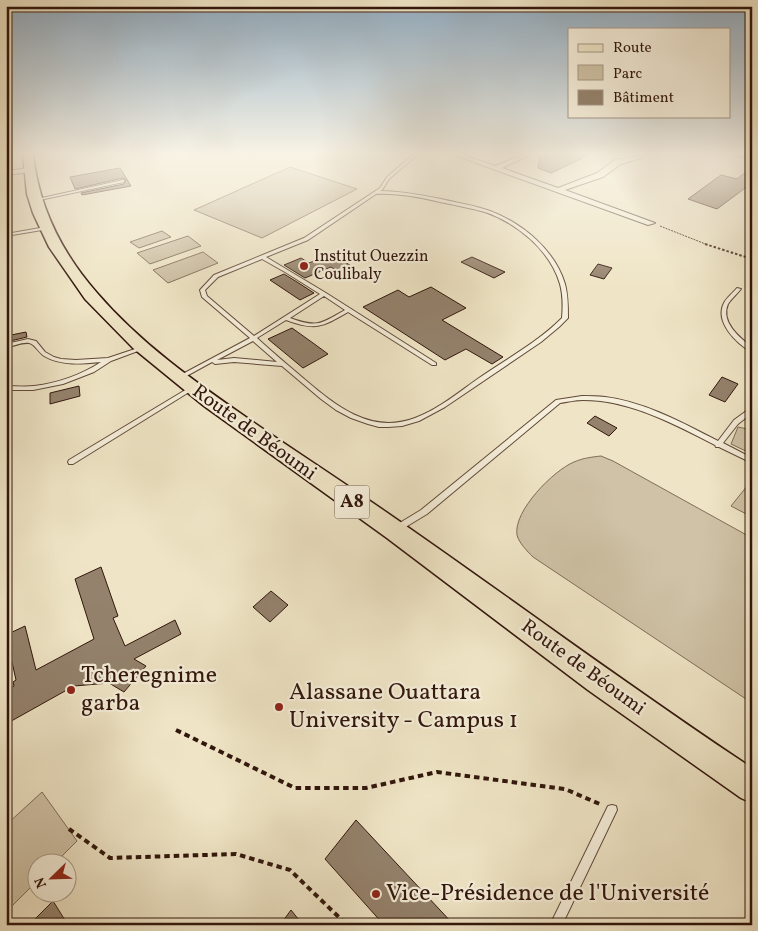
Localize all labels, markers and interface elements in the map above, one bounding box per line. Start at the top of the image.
legend [568,28,730,118]
text: Route [613,38,652,59]
text: Parc [613,64,642,85]
text: Bâtiment [613,88,674,109]
place label: Institut Ouezzin Coulibaly [314,246,429,286]
marker: Institut Ouezzin Coulibaly [298,260,310,272]
street label: Route de Béoumi [186,378,322,488]
road number: A8 [334,486,370,518]
street label: Route de Béoumi [515,613,651,723]
place label: Tcheregnime garba [81,659,217,721]
place label: Alassane Ouattara University - Campus 1 [289,676,518,738]
marker: Tcheregnime garba [65,684,77,696]
marker: Alassane Ouattara University - Campus 1 [273,701,285,713]
north arrow [28,854,78,904]
text: N [31,874,52,891]
place label: Vice-Présidence de l'Université [386,877,709,911]
marker: Vice-Présidence de l'Université [370,888,382,900]

